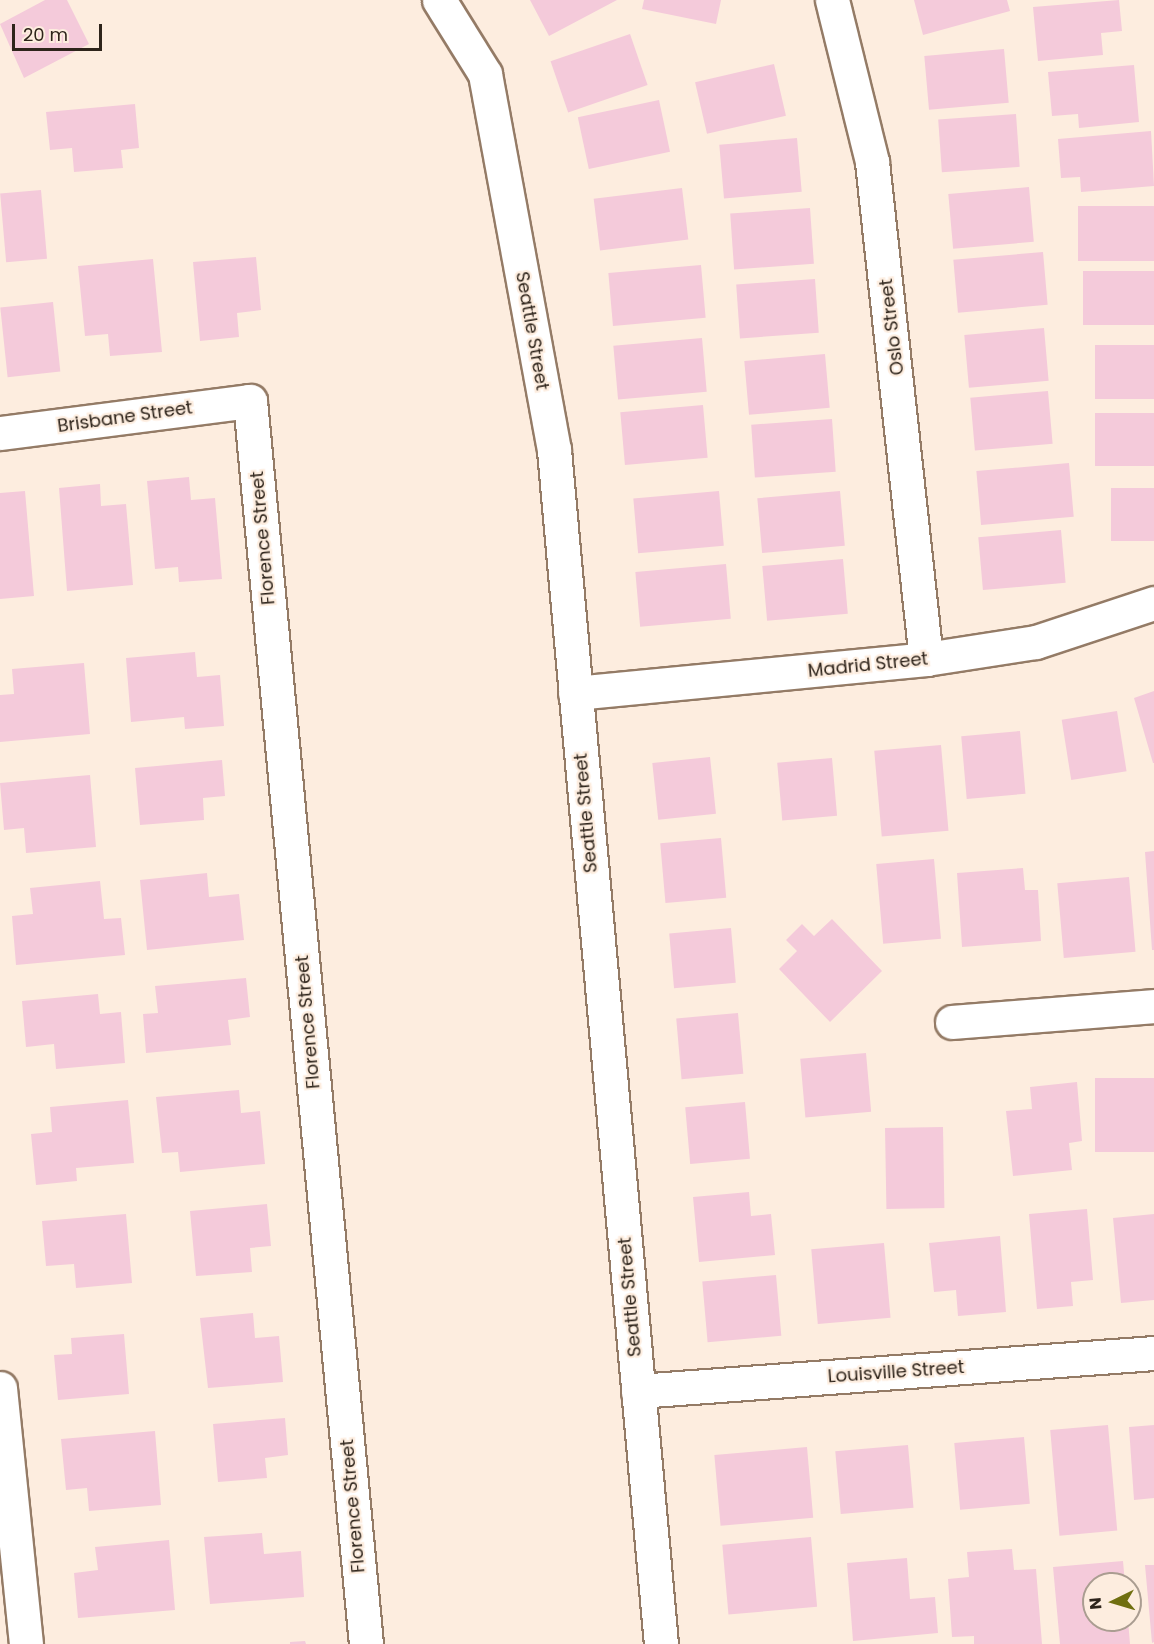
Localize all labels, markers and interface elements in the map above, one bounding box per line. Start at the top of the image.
scale bar [15,12,105,50]
text: 20 m [23,22,68,47]
street label: Seattle Street [511,270,553,392]
street label: Oslo Street [875,278,909,376]
street label: Brisbane Street [56,397,194,437]
street label: Florence Street [246,470,280,606]
street label: Madrid Street [807,648,929,682]
street label: Seattle Street [570,752,602,874]
street label: Florence Street [291,954,325,1090]
street label: Seattle Street [614,1236,646,1358]
street label: Louisville Street [827,1356,965,1388]
street label: Florence Street [336,1438,370,1574]
north arrow [1082,1572,1142,1632]
text: N [1084,1596,1108,1610]

